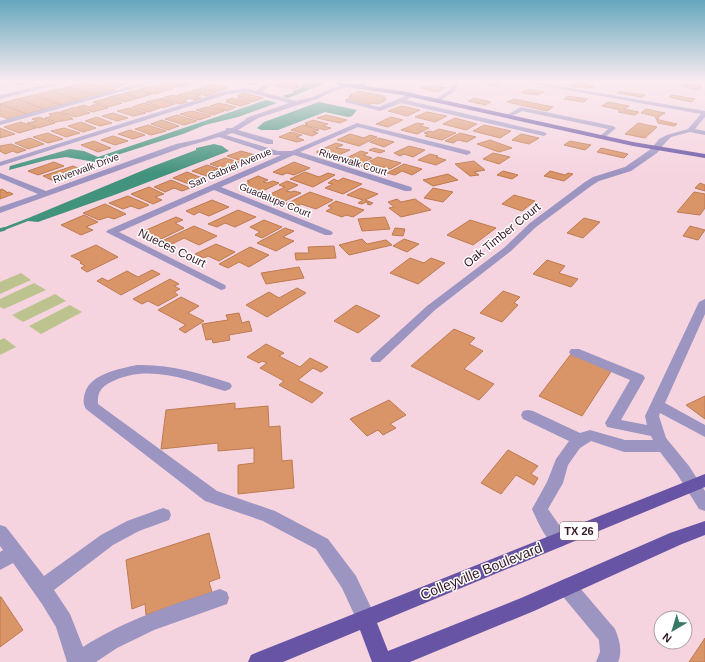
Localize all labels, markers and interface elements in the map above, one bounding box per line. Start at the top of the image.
street label: San Gabriel Avenue [187,145,273,190]
street label: Riverwalk Court [318,146,389,178]
street label: Riverwalk Drive [51,151,121,185]
street label: Guadalupe Court [238,181,313,219]
street label: Oak Timber Court [461,199,544,270]
street label: Nueces Court [136,226,209,271]
road number: TX 26 [560,522,598,540]
street label: Colleyville Boulevard [418,539,544,603]
north arrow [653,610,693,650]
text: N [660,631,674,645]

